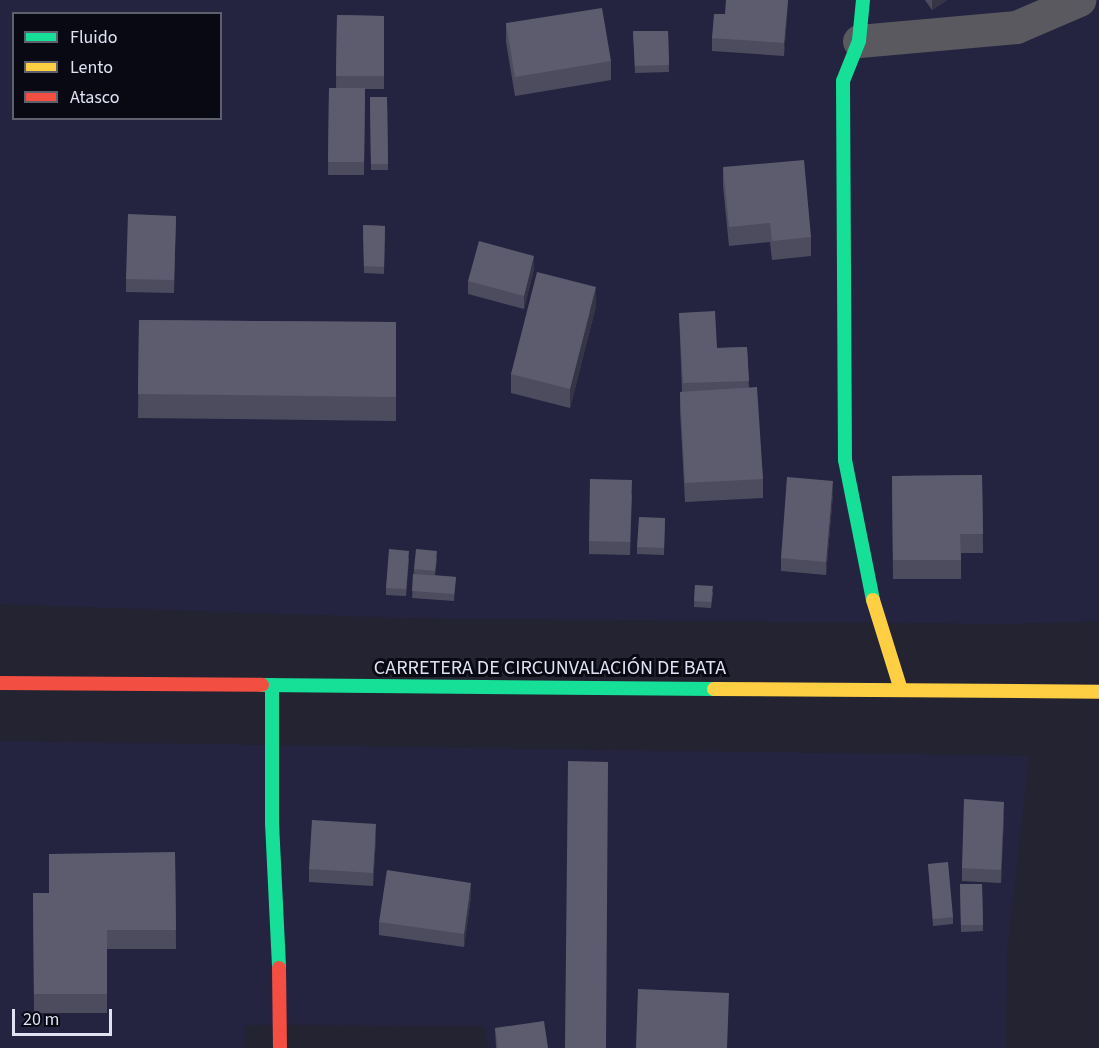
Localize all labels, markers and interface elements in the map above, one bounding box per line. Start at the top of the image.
legend [12,12,222,120]
text: Fluido [70,25,117,50]
text: Lento [70,55,113,80]
text: Atasco [70,85,119,110]
street label: CARRETERA DE CIRCUNVALACIÓN DE BATA [374,656,726,680]
scale bar [15,997,116,1035]
text: 20 m [23,1007,59,1032]

